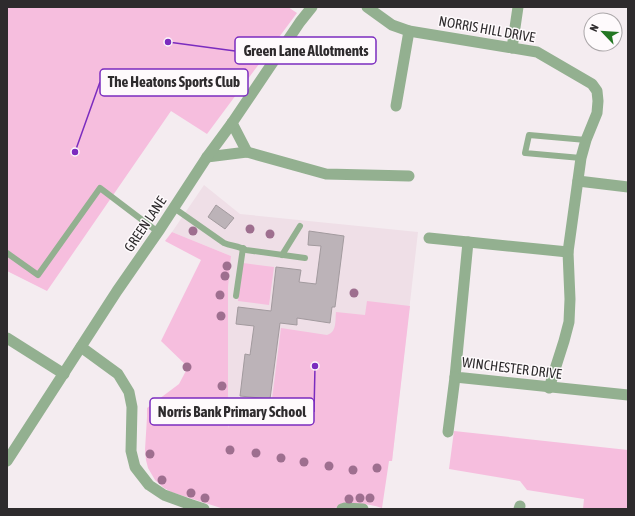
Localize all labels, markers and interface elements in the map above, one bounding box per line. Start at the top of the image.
north arrow [583,12,623,52]
street label: NORRIS HILL DRIVE [438,13,536,45]
text: N [587,22,601,33]
callout: Green Lane Allotments [235,37,376,64]
text: Green Lane Allotments [243,42,369,59]
callout: The Heatons Sports Club [100,69,248,96]
text: The Heatons Sports Club [108,73,240,90]
street label: GREEN LANE [121,193,169,255]
street label: WINCHESTER DRIVE [461,354,563,382]
callout: Norris Bank Primary School [150,398,314,425]
text: Norris Bank Primary School [158,403,307,420]

